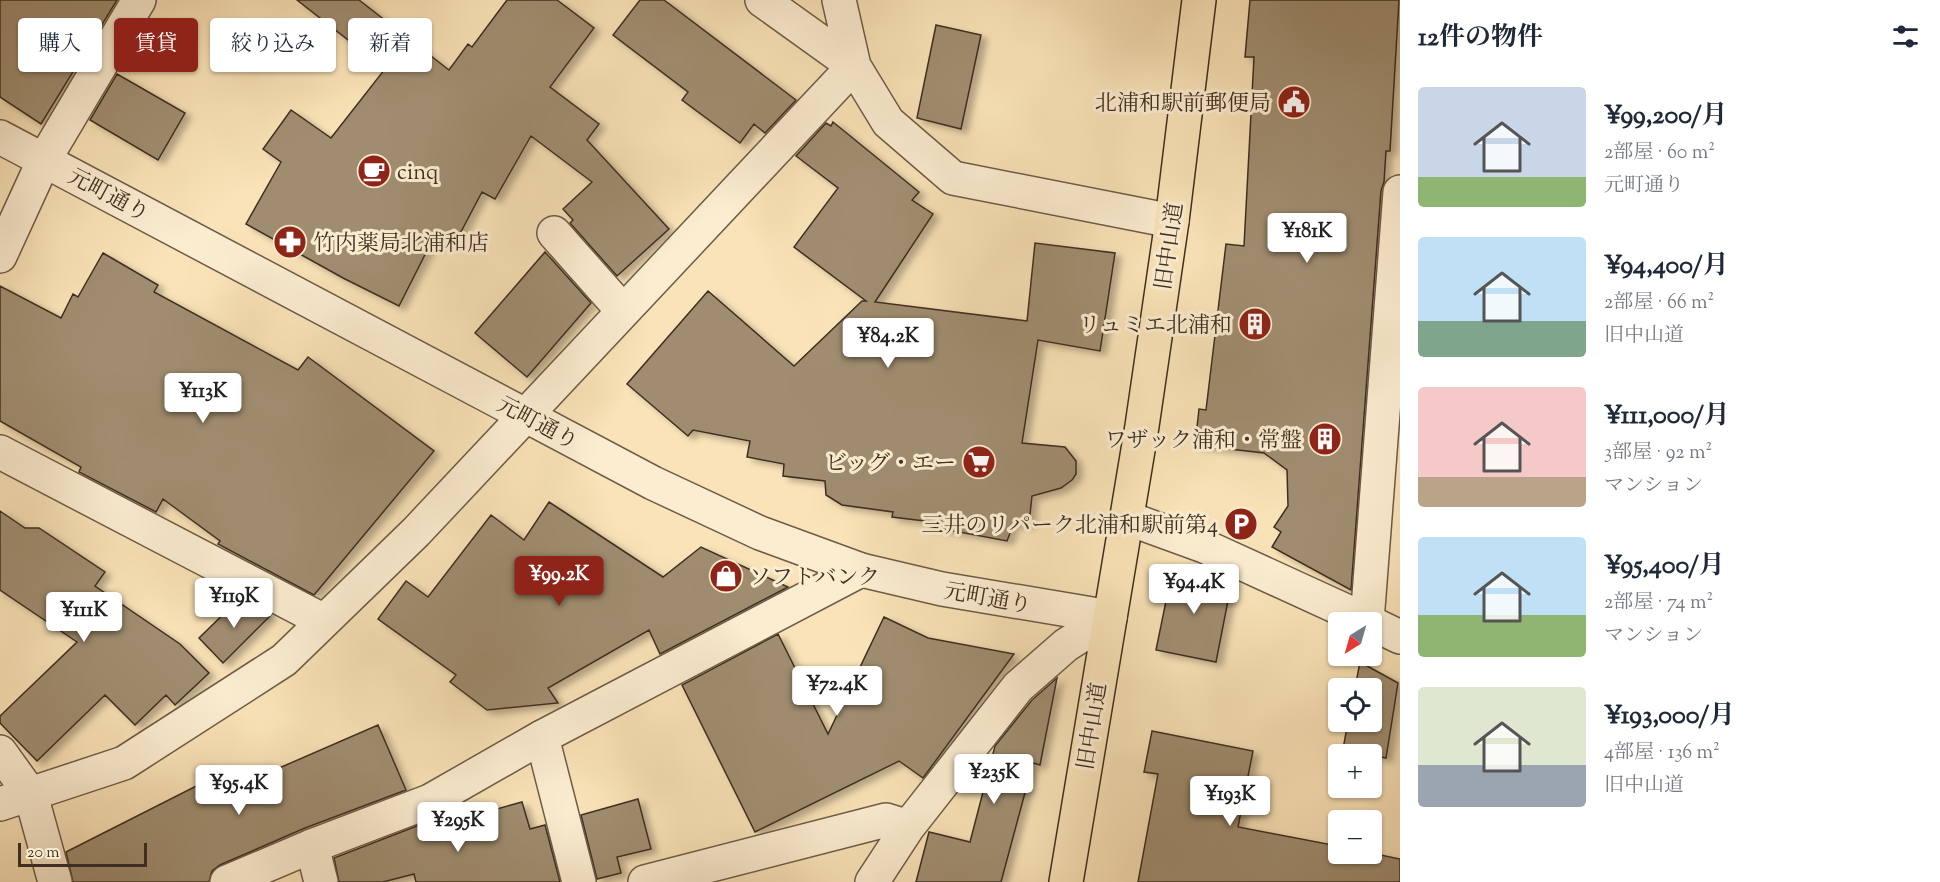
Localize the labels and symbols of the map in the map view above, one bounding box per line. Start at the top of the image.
public building icon: 北浦和駅前郵便局 [1276,84,1312,120]
place label: 北浦和駅前郵便局 [1095,89,1271,121]
cafe icon: cinq [356,153,392,189]
place label: cinq [397,158,439,190]
street label: 元町通り [61,162,154,231]
street label: 旧中山道 [1149,201,1193,292]
pin: ¥181K [1265,213,1349,264]
pharmacy icon: 竹内薬局北浦和店 [272,224,308,260]
place label: 竹内薬局北浦和店 [313,229,489,261]
building icon: リュミエ北浦和 [1237,306,1273,342]
place label: リュミエ北浦和 [1079,311,1232,343]
pin: ¥84.2K [839,318,937,369]
pin: ¥113K [161,373,245,424]
street label: 元町通り [490,390,583,459]
building icon: ワザック浦和・常盤 [1307,421,1343,457]
place label: ワザック浦和・常盤 [1104,426,1302,458]
supermarket icon: ビッグ・エー [961,444,997,480]
place label: ビッグ・エー [825,449,956,481]
parking icon: 三井のリパーク北浦和駅前第4 [1223,506,1259,542]
place label: 三井のリパーク北浦和駅前第4 [922,511,1218,543]
pin: ¥99.2K [510,556,608,607]
shop icon: ソフトバンク [708,558,744,594]
place label: ソフトバンク [749,563,880,595]
pin: ¥94.4K [1145,564,1243,615]
street label: 元町通り [941,577,1034,623]
pin: ¥119K [192,578,276,629]
pin: ¥111K [42,592,126,643]
north arrow [1328,612,1382,666]
pin: ¥72.4K [788,666,886,717]
street label: 旧中山道 [1071,681,1117,772]
pin: ¥235K [952,754,1036,805]
pin: ¥95.4K [190,765,288,816]
pin: ¥193K [1188,776,1272,827]
pin: ¥295K [416,802,500,853]
scale bar [18,840,147,868]

